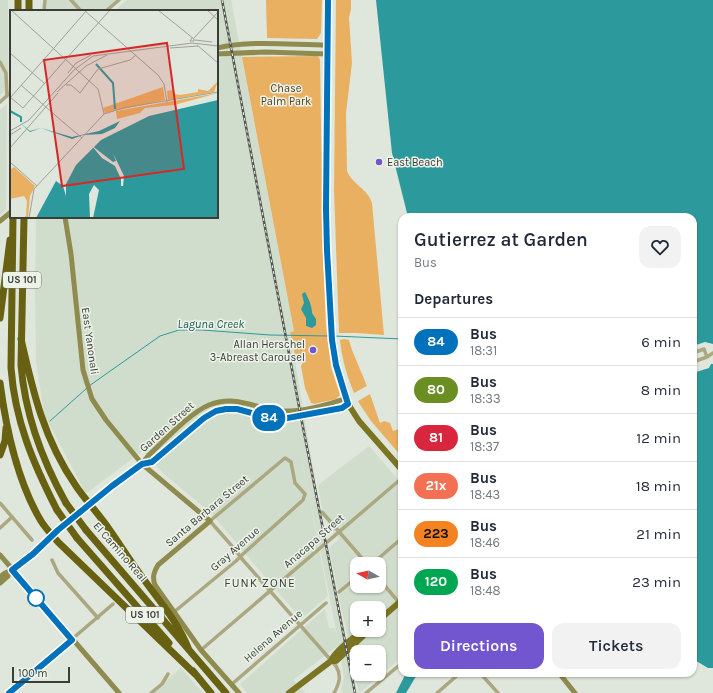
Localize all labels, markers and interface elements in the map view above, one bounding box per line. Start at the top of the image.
inset map [10,10,218,218]
park label: Chase Palm Park [261,82,311,108]
place label: East Beach [387,156,443,169]
marker: East Beach [374,157,384,167]
button: heart [639,226,681,268]
text: Gutierrez at Garden [414,229,588,251]
text: Bus [414,255,437,270]
road number: US 101 [3,272,41,288]
text: Departures [414,290,493,308]
street label: East Yanonali [79,306,101,376]
water label: Laguna Creek [178,317,245,331]
text: Bus [470,325,497,343]
text: 84 [427,333,445,350]
text: 6 min [641,333,681,351]
place label: Allan Herschel 3-Abreast Carousel [210,338,305,364]
text: 18:31 [470,343,497,358]
marker: Allan Herschel 3-Abreast Carousel [308,345,318,355]
text: Bus [470,373,497,391]
text: 80 [427,381,445,398]
text: 8 min [641,381,681,399]
text: 18:33 [470,391,501,406]
street label: Garden Street [137,399,197,455]
line badge: 84 [251,405,287,431]
text: 84 [260,409,278,426]
text: Bus [470,421,497,439]
text: 81 [429,429,443,446]
text: 12 min [636,429,681,447]
text: 18:37 [470,439,499,454]
text: Bus [470,469,497,487]
street label: Santa Barbara Street [163,472,251,550]
text: 21x [425,477,447,494]
text: 18 min [636,477,681,495]
text: 18:43 [470,487,500,502]
street label: Anacapa Street [281,511,347,571]
text: Bus [470,517,497,535]
street label: El Camino Real [90,519,150,585]
street label: Gray Avenue [208,524,263,574]
text: 223 [423,525,449,542]
text: 21 min [636,525,681,543]
text: 18:46 [470,535,500,550]
north arrow [350,557,386,593]
map controls [350,557,386,681]
text: Bus [470,565,497,583]
text: 120 [425,573,447,590]
text: 23 min [632,573,681,591]
district label: FUNK ZONE [224,576,296,590]
text: 18:48 [470,583,501,598]
unlabelled marker [27,589,45,607]
button: + [350,601,386,637]
road number: US 101 [126,607,164,623]
street label: Helena Avenue [241,607,305,665]
button: Directions [414,623,544,669]
button: Tickets [552,623,681,669]
button: − [350,645,386,681]
scale bar [12,665,70,684]
text: 100 m [18,667,48,680]

